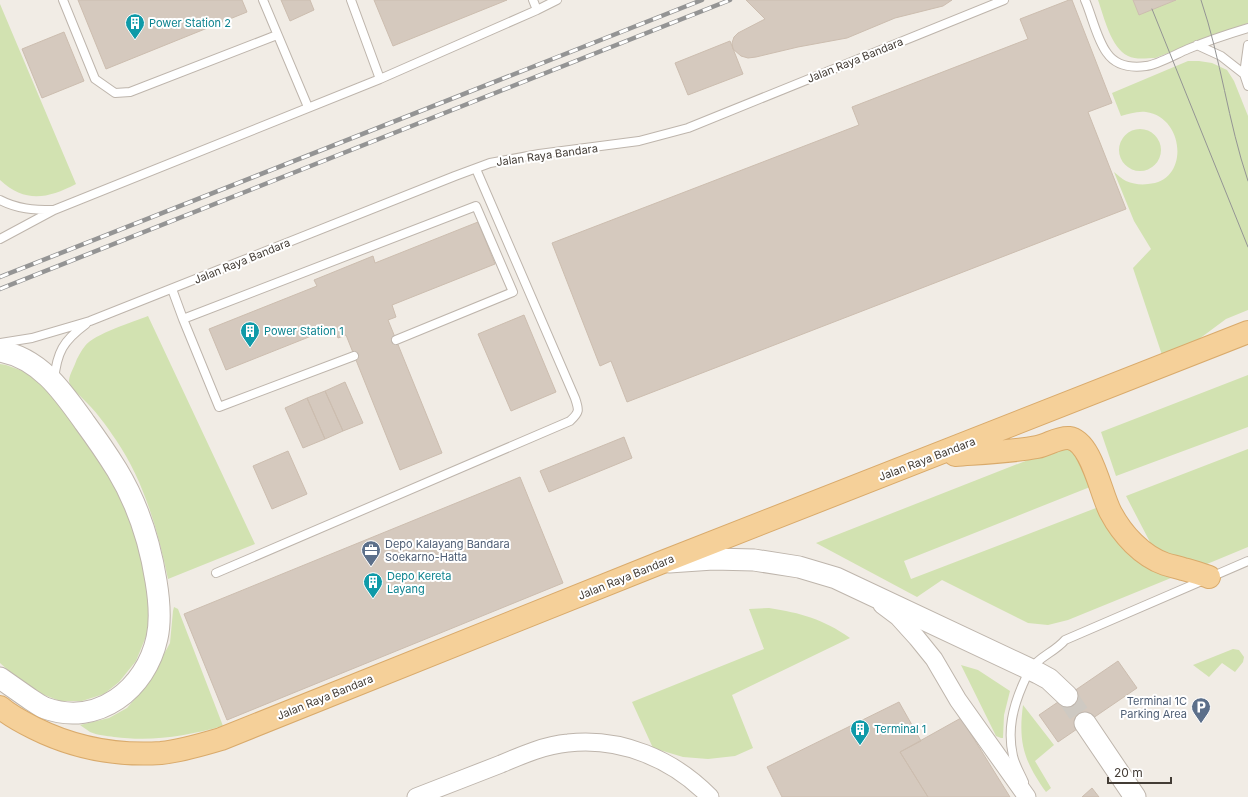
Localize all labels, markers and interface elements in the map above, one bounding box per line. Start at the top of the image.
building icon: Power Station 2 [124,12,146,40]
place label: Power Station 2 [149,16,231,30]
street label: Jalan Raya Bandara [805,34,905,86]
street label: Jalan Raya Bandara [495,141,599,169]
street label: Jalan Raya Bandara [192,235,292,287]
building icon: Power Station 1 [239,320,261,348]
place label: Power Station 1 [264,324,344,338]
street label: Jalan Raya Bandara [877,434,977,484]
place label: Depo Kalayang Bandara Soekarno-Hatta [385,537,510,564]
office icon: Depo Kalayang Bandara Soekarno-Hatta [360,539,382,567]
street label: Jalan Raya Bandara [576,551,676,603]
place label: Depo Kereta Layang [387,569,451,596]
building icon: Depo Kereta Layang [362,571,384,599]
street label: Jalan Raya Bandara [275,671,375,723]
place label: Terminal 1C Parking Area [1120,694,1187,721]
parking icon: Terminal 1C Parking Area [1190,696,1212,724]
building icon: Terminal 1 [849,718,871,746]
place label: Terminal 1 [874,722,926,736]
scale bar [1108,759,1171,785]
text: 20 m [1114,765,1143,780]

